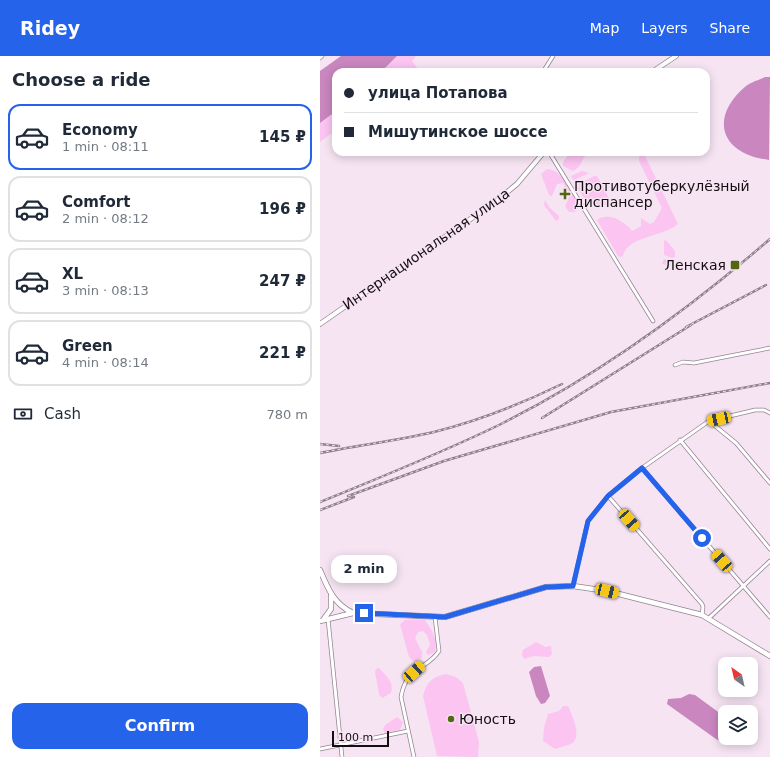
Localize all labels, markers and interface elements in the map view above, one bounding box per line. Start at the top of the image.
text: Ridey [20,17,80,39]
text: Map [590,20,619,36]
text: Layers [641,20,688,36]
text: Share [710,20,750,36]
text: Choose a ride [12,69,151,90]
text: улица Потапова [368,84,508,102]
icon: car [14,119,50,155]
text: Economy [62,121,138,139]
text: Мишутинское шоссе [368,123,548,141]
text: 145 ₽ [259,128,306,146]
text: 1 min · 08:11 [62,139,149,154]
place label: Противотуберкулёзный диспансер [574,178,750,210]
street label: Интернациональная улица [339,185,513,313]
marker: Противотуберкулёзный диспансер [559,188,571,200]
icon: car [14,191,50,227]
text: Comfort [62,193,130,211]
text: 196 ₽ [259,200,306,218]
text: 2 min · 08:12 [62,211,149,226]
place label: Ленская [665,257,726,273]
marker: Ленская [729,259,741,271]
icon: car [14,263,50,299]
text: XL [62,265,83,283]
text: 247 ₽ [259,272,306,290]
text: 3 min · 08:13 [62,283,149,298]
icon: car [14,335,50,371]
text: Green [62,337,113,355]
text: 221 ₽ [259,344,306,362]
text: 4 min · 08:14 [62,355,149,370]
icon: cash [12,403,34,425]
text: Cash [44,405,81,423]
text: 780 m [266,407,308,422]
car [706,411,732,427]
car [617,507,641,533]
route start [693,529,711,547]
car [710,548,734,574]
callout: 2 min [331,555,397,583]
text: 2 min [344,561,384,576]
car [594,582,620,600]
route end [355,604,373,622]
north arrow [718,657,758,697]
map controls [718,657,758,745]
car [401,660,427,684]
button: Confirm [12,703,308,749]
button: layers [718,705,758,745]
place label: Юность [459,711,516,727]
marker: Юность [446,714,456,724]
scale bar [332,729,389,748]
text: 100 m [338,731,373,744]

